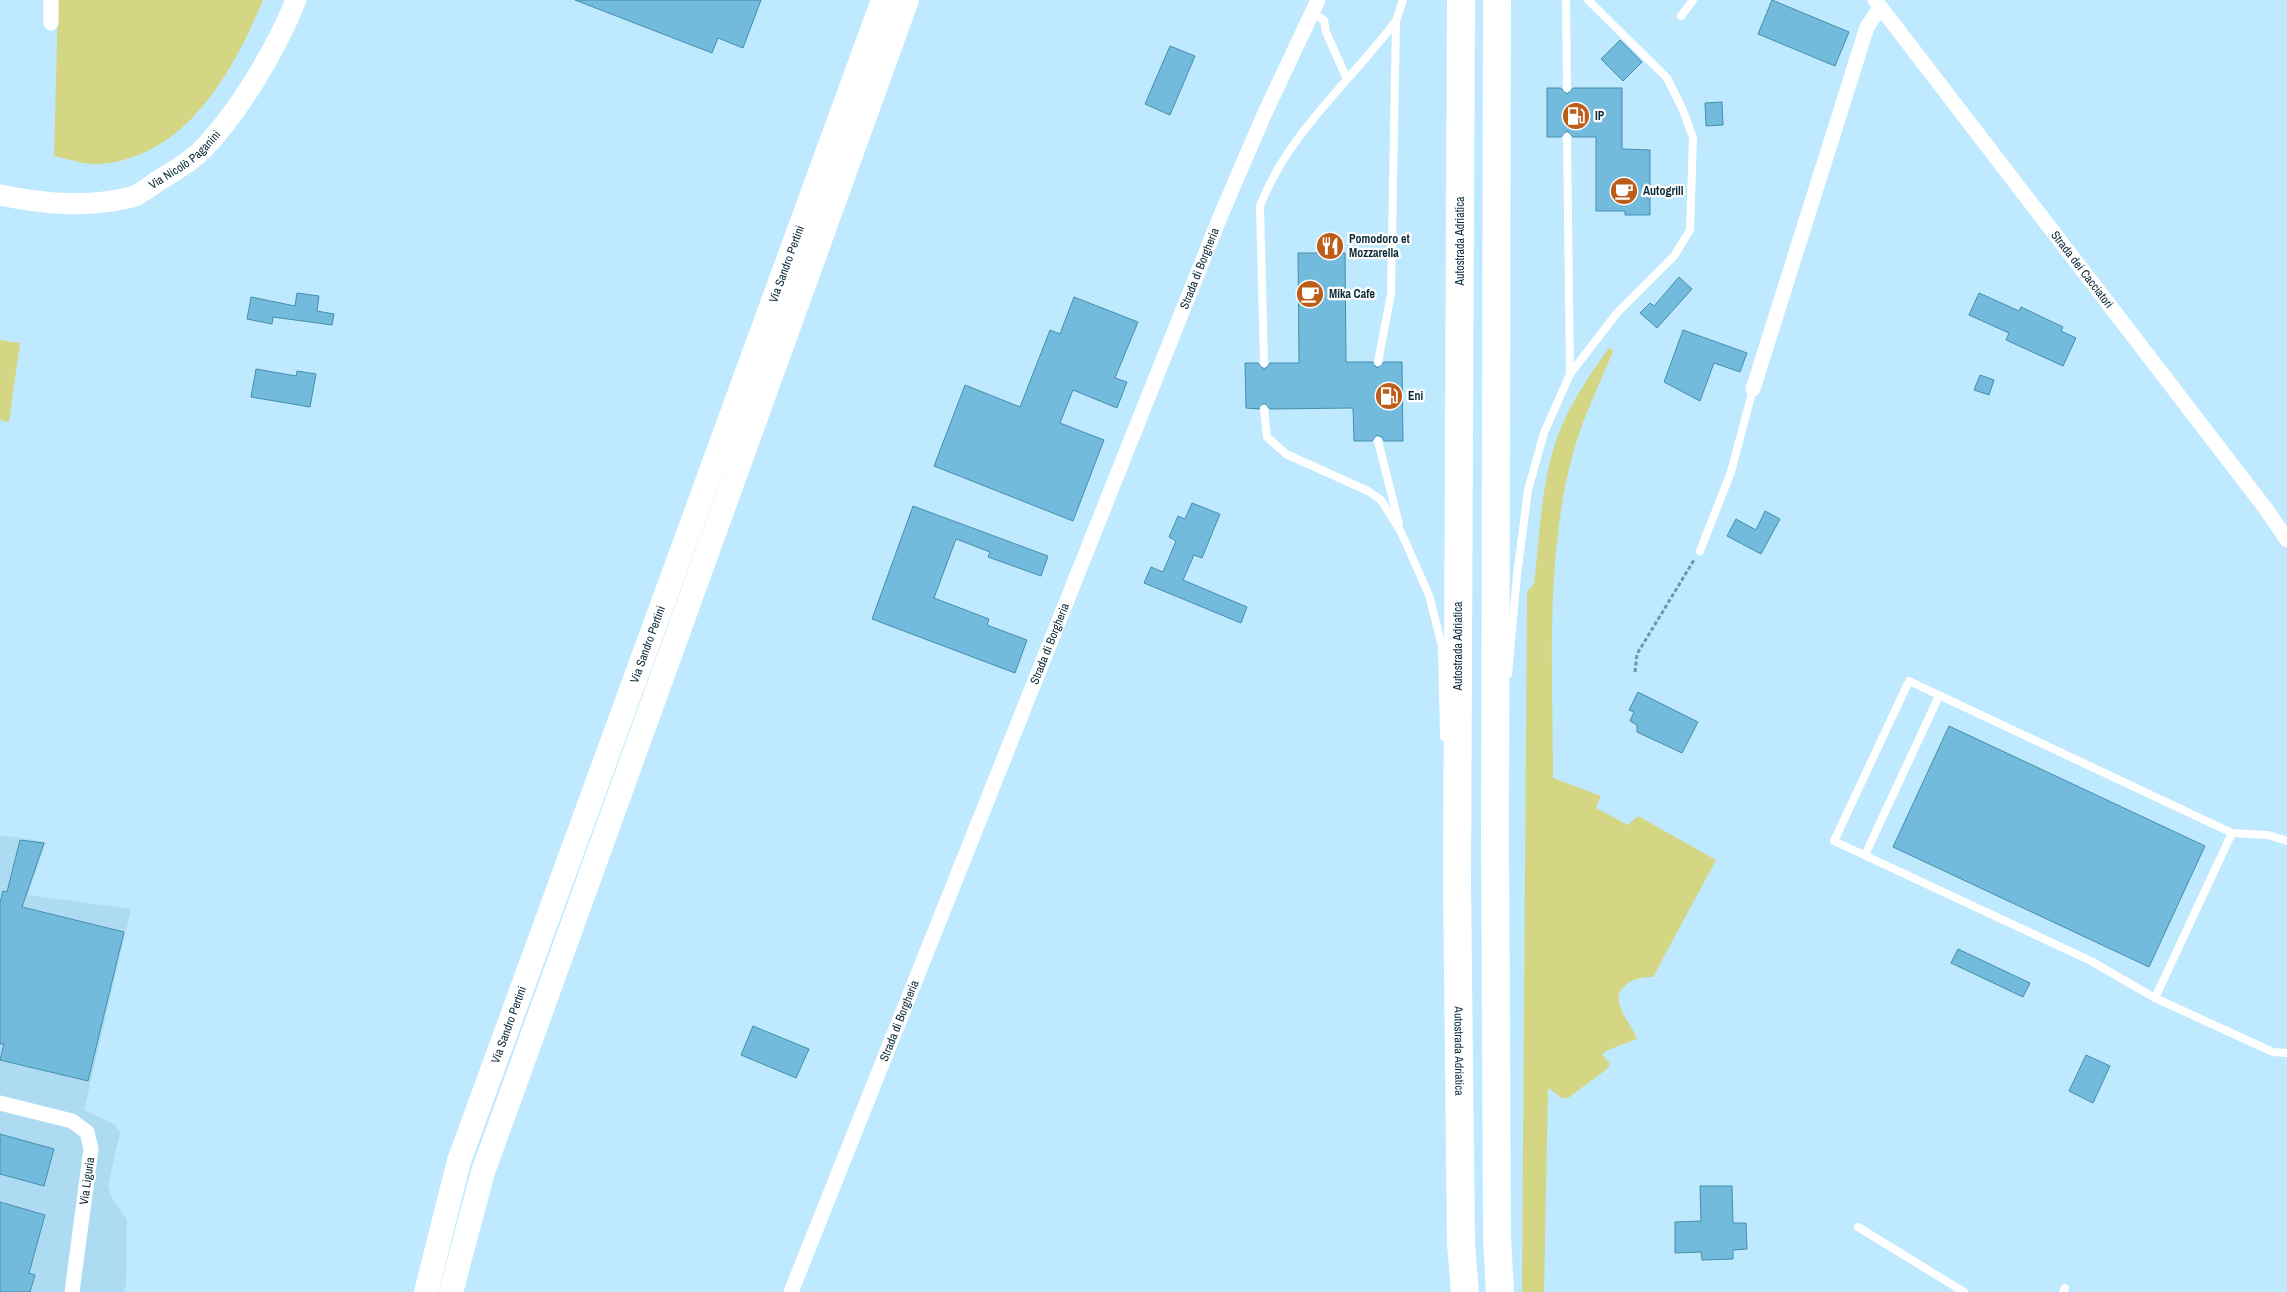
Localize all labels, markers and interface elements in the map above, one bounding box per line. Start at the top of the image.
fuel station icon: IP [1561,101,1591,131]
place label: IP [1595,108,1605,124]
street label: Via Nicolò Paganini [146,127,224,193]
cafe icon: Autogrill [1609,176,1639,206]
place label: Autogrill [1643,183,1684,199]
street label: Autostrada Adriatica [1452,196,1468,287]
street label: Via Sandro Pertini [765,223,808,305]
street label: Strada di Borgheria [1176,225,1223,311]
street label: Strada dei Cacciatori [2047,228,2117,311]
restaurant icon: Pomodoro et Mozzarella [1315,231,1345,261]
place label: Pomodoro et Mozzarella [1349,231,1410,261]
cafe icon: Mika Cafe [1295,279,1325,309]
place label: Mika Cafe [1329,286,1375,302]
fuel station icon: Eni [1374,381,1404,411]
place label: Eni [1408,388,1424,404]
street label: Strada di Borgheria [1026,600,1073,687]
street label: Autostrada Adriatica [1450,601,1466,692]
street label: Via Sandro Pertini [626,604,669,685]
street label: Strada di Borgheria [876,977,923,1064]
street label: Via Sandro Pertini [487,984,530,1066]
street label: Autostrada Adriatica [1450,1005,1467,1096]
street label: Via Liguria [76,1156,98,1206]

